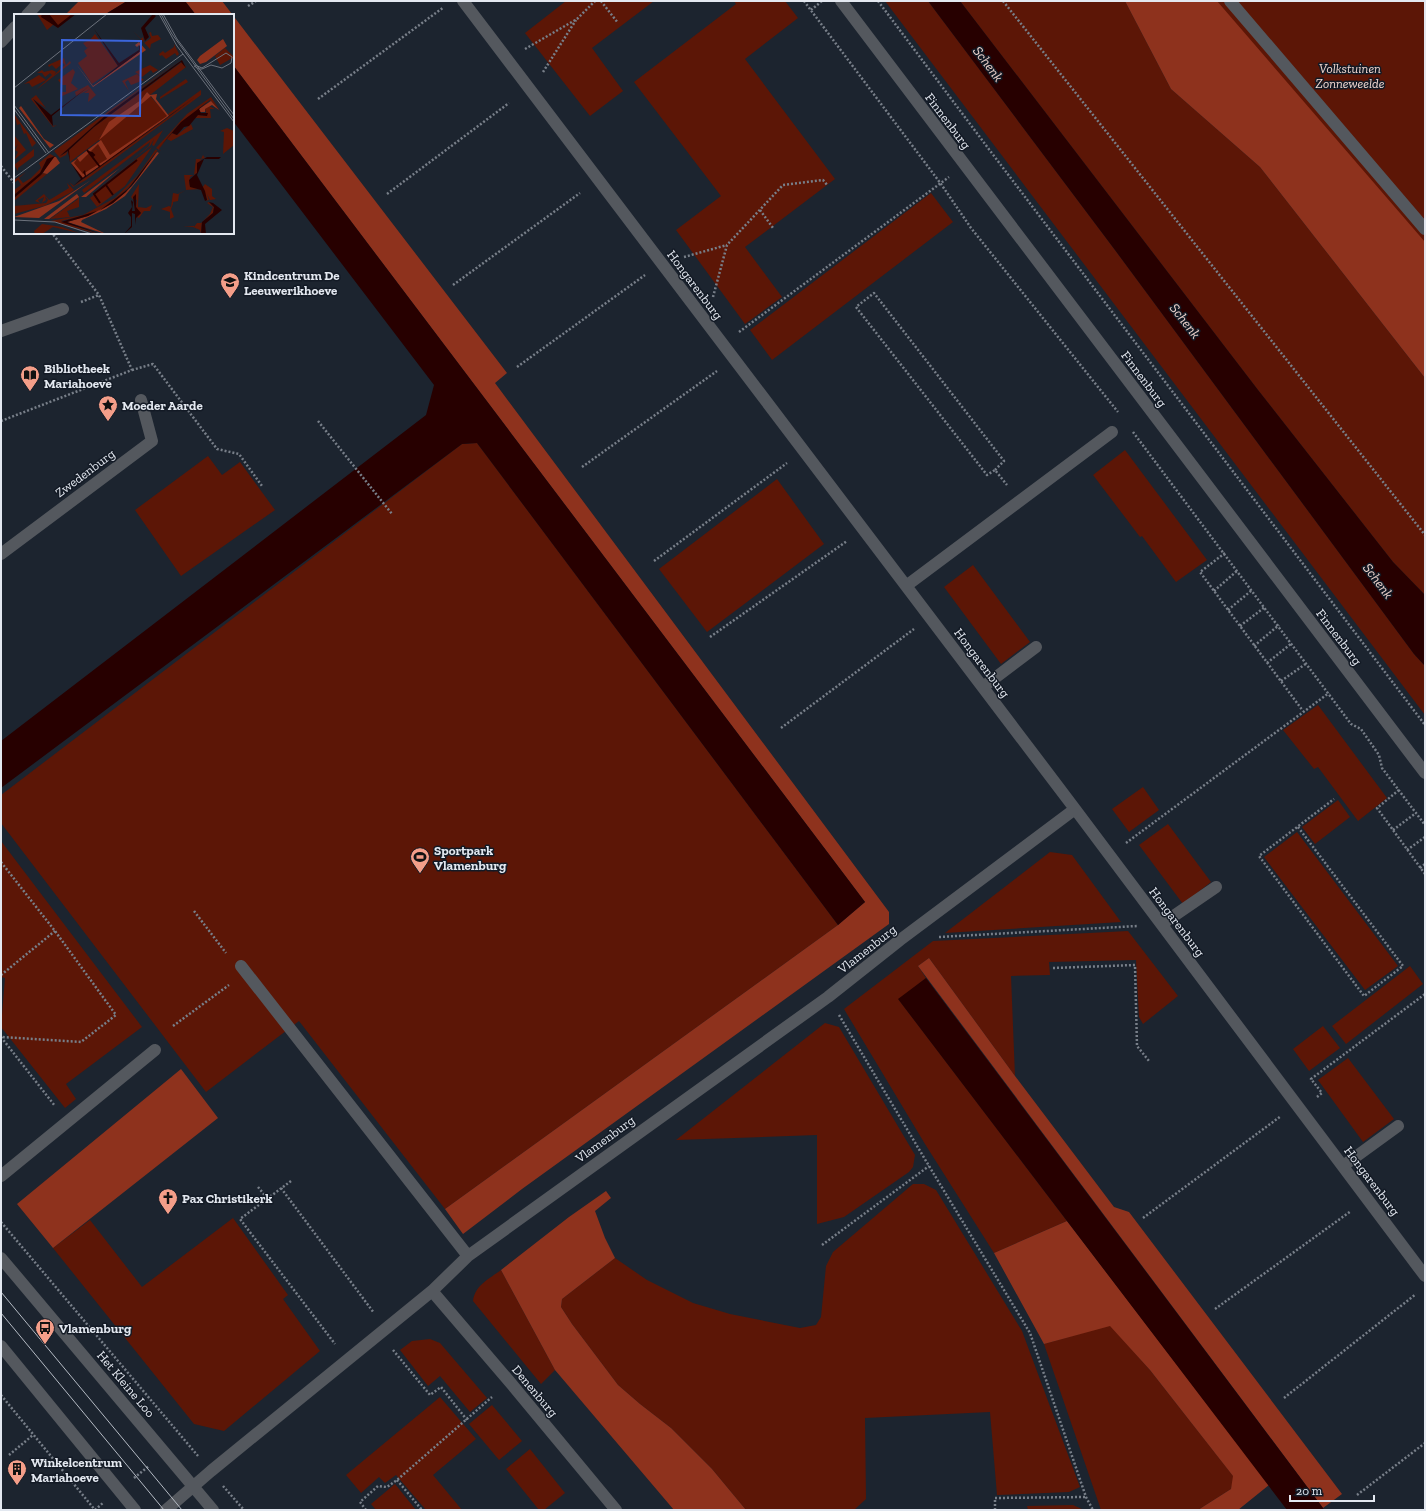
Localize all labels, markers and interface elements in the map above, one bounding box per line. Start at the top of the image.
inset map [14,14,234,234]
water label: Schenk [969,43,1007,85]
park label: Volkstuinen Zonneweelde [1316,61,1385,91]
street label: Finnenburg [922,90,974,152]
street label: Hongarenburg [664,247,726,323]
place label: Kindcentrum De Leeuwerikhoeve [244,268,340,298]
school or university icon: Kindcentrum De Leeuwerikhoeve [219,271,241,299]
water label: Schenk [1166,300,1204,342]
street label: Finnenburg [1118,348,1170,410]
place label: Bibliotheek Mariahoeve [44,361,112,391]
library icon: Bibliotheek Mariahoeve [19,364,41,392]
place icon: Moeder Aarde [97,394,119,422]
place label: Moeder Aarde [122,398,203,413]
street label: Zwedenburg [52,446,118,500]
water label: Schenk [1359,560,1397,602]
street label: Finnenburg [1313,606,1365,668]
street label: Hongarenburg [951,625,1013,701]
place label: Sportpark Vlamenburg [434,843,507,873]
sports icon: Sportpark Vlamenburg [409,846,431,874]
street label: Hongarenburg [1146,884,1208,960]
street label: Vlamenburg [834,922,899,977]
street label: Vlamenburg [572,1112,638,1166]
street label: Hongarenburg [1341,1143,1403,1219]
church icon: Pax Christikerk [157,1187,179,1215]
place label: Pax Christikerk [182,1191,273,1206]
bus stop icon: Vlamenburg [34,1317,56,1345]
place label: Vlamenburg [59,1321,132,1336]
street label: Het Kleine Loo [94,1348,158,1420]
street label: Denenburg [509,1362,561,1420]
place label: Winkelcentrum Mariahoeve [31,1455,123,1485]
building icon: Winkelcentrum Mariahoeve [6,1458,28,1486]
scale bar [1290,1477,1374,1503]
text: 20 m [1296,1484,1323,1498]

